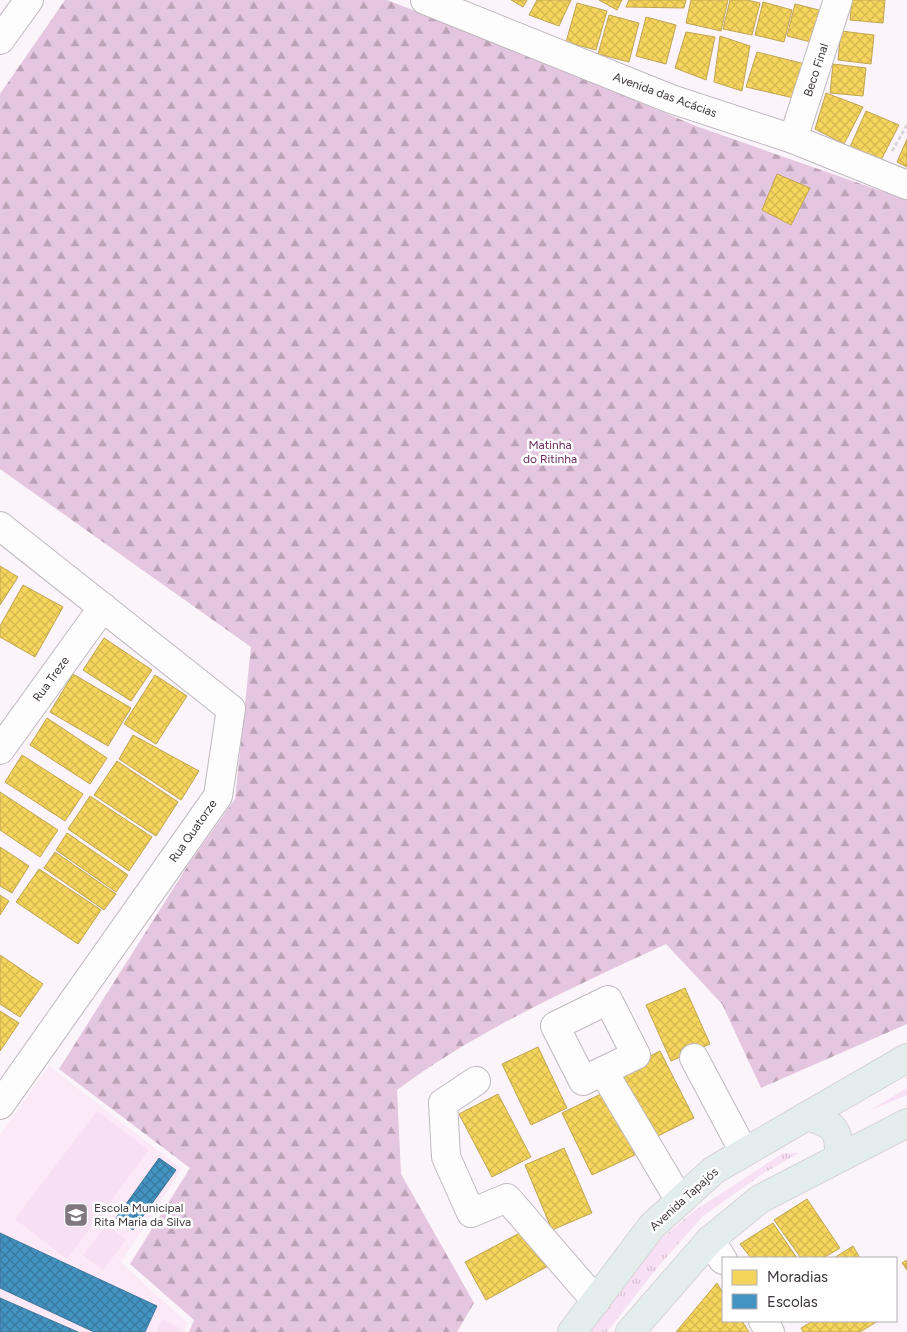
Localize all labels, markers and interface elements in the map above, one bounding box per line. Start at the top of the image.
street label: Beco Final [801,42,831,98]
street label: Avenida das Acácias [611,70,719,120]
park label: Matinha do Ritinha [523,438,577,466]
street label: Rua Treze [30,653,72,704]
street label: Rua Quatorze [166,797,220,865]
street label: Avenida Tapajós [647,1164,721,1233]
place label: Escola Municipal Rita Maria da Silva [94,1201,191,1229]
school or university icon: Escola Municipal Rita Maria da Silva [63,1202,89,1228]
legend [722,1257,897,1322]
text: Moradias [767,1268,828,1286]
text: Escolas [767,1293,818,1311]

